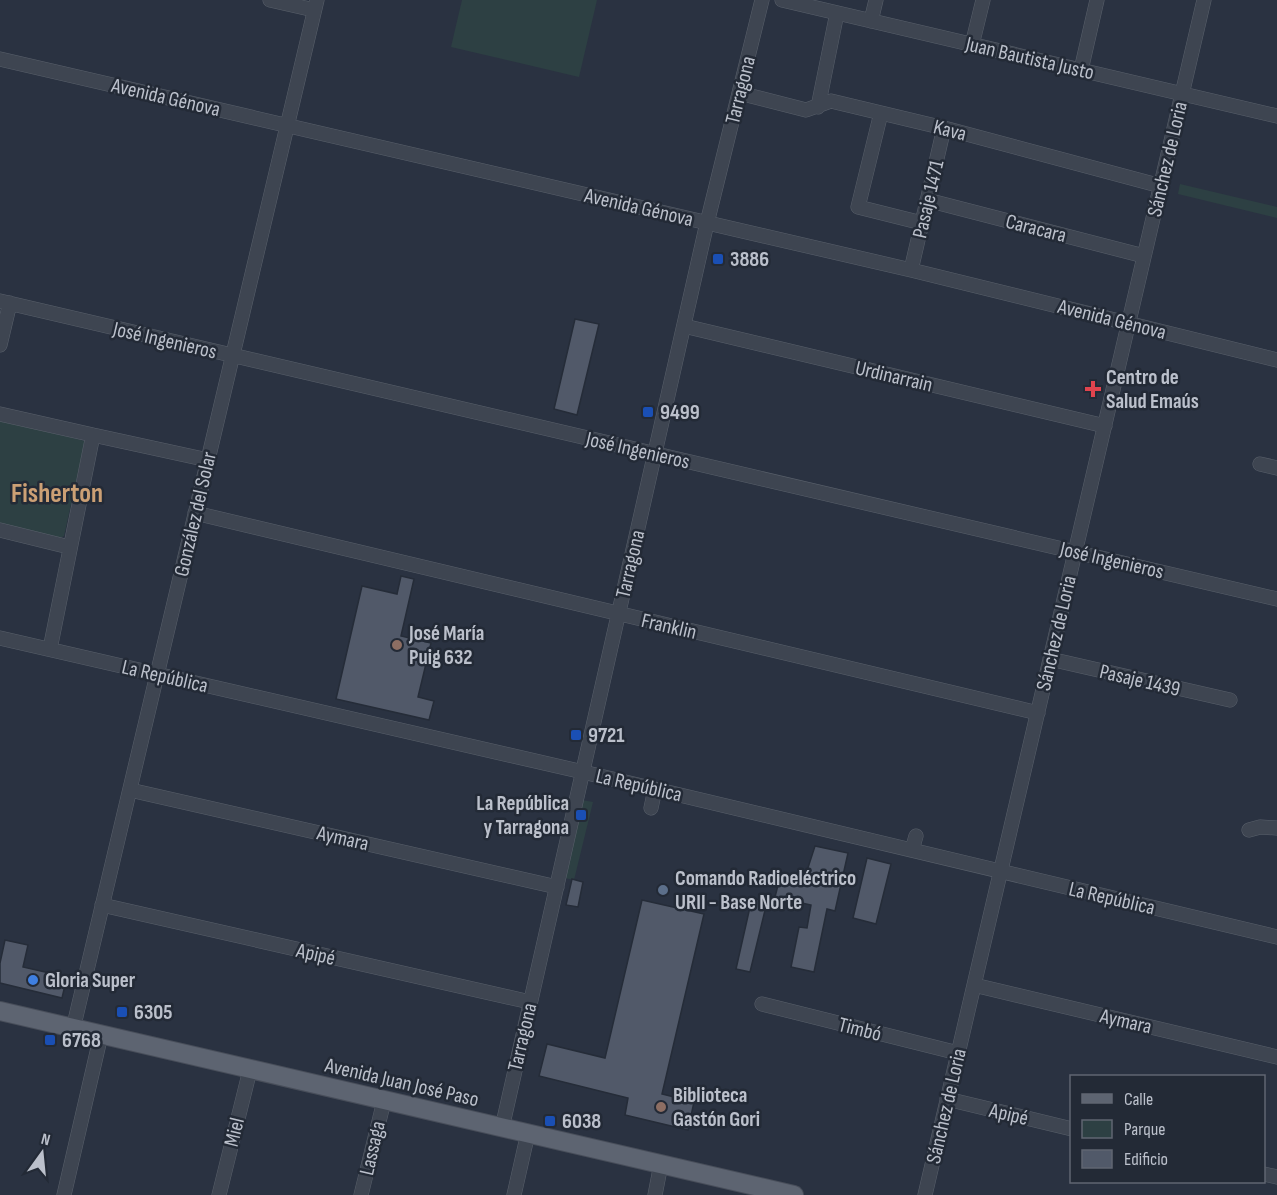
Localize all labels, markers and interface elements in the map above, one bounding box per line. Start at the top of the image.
street label: Juan Bautista Justo [962,31,1096,85]
street label: Tarragona [720,54,761,127]
street label: Avenida Génova [108,73,223,122]
street label: Sánchez de Loria [1142,99,1193,219]
street label: Kava [931,114,969,147]
street label: Pasaje 1471 [907,157,950,241]
street label: Avenida Génova [581,183,696,232]
street label: Caracara [1003,209,1069,248]
place label: 3886 [730,247,769,272]
marker: 3886 [711,252,725,266]
street label: Avenida Génova [1054,294,1169,345]
street label: José Ingenieros [110,316,219,365]
street label: Urdinarrain [853,355,935,397]
place label: Centro de Salud Emaús [1106,365,1199,414]
marker: Centro de Salud Emaús [1084,380,1102,398]
place label: 9499 [660,400,700,425]
marker: 9499 [641,405,655,419]
street label: José Ingenieros [583,426,692,475]
street label: González del Solar [169,449,222,579]
district label: Fisherton [11,478,103,510]
street label: Tarragona [611,528,650,601]
street label: José Ingenieros [1057,536,1166,585]
street label: Sánchez de Loria [1031,573,1082,693]
street label: Franklin [639,608,699,645]
place label: José María Puig 632 [408,621,484,670]
marker: José María Puig 632 [390,638,404,652]
street label: La República [119,654,210,699]
street label: Pasaje 1439 [1097,659,1183,702]
place label: 9721 [588,723,625,748]
marker: 9721 [569,728,583,742]
street label: La República [593,763,684,808]
place label: La República y Tarragona [476,791,569,840]
marker: La República y Tarragona [574,808,588,822]
street label: Aymara [314,820,371,857]
place label: Comando Radioeléctrico URII - Base Norte [675,866,856,915]
street label: La República [1066,876,1157,921]
marker: Comando Radioeléctrico URII - Base Norte [656,883,670,897]
street label: Apipé [293,938,338,971]
place label: Gloria Super [45,968,136,993]
marker: Gloria Super [26,973,40,987]
place label: 6305 [134,1000,173,1025]
street label: Tarragona [503,1001,542,1074]
street label: Aymara [1097,1003,1154,1040]
marker: 6305 [115,1005,129,1019]
street label: Timbó [836,1012,884,1047]
place label: 6768 [62,1028,101,1053]
marker: 6768 [43,1033,57,1047]
street label: Sánchez de Loria [921,1046,972,1166]
street label: Avenida Juan José Paso [322,1052,481,1112]
legend [1070,1075,1265,1183]
place label: Biblioteca Gastón Gori [673,1083,760,1132]
text: Calle [1124,1089,1153,1110]
street label: Apipé [986,1098,1031,1131]
marker: Biblioteca Gastón Gori [654,1100,668,1114]
place label: 6038 [562,1109,601,1134]
marker: 6038 [543,1114,557,1128]
street label: Miel [219,1115,250,1149]
street label: Lassaga [354,1119,391,1178]
text: Parque [1124,1119,1165,1140]
north arrow [12,1123,72,1183]
text: N [39,1130,52,1150]
text: Edificio [1124,1149,1168,1170]

